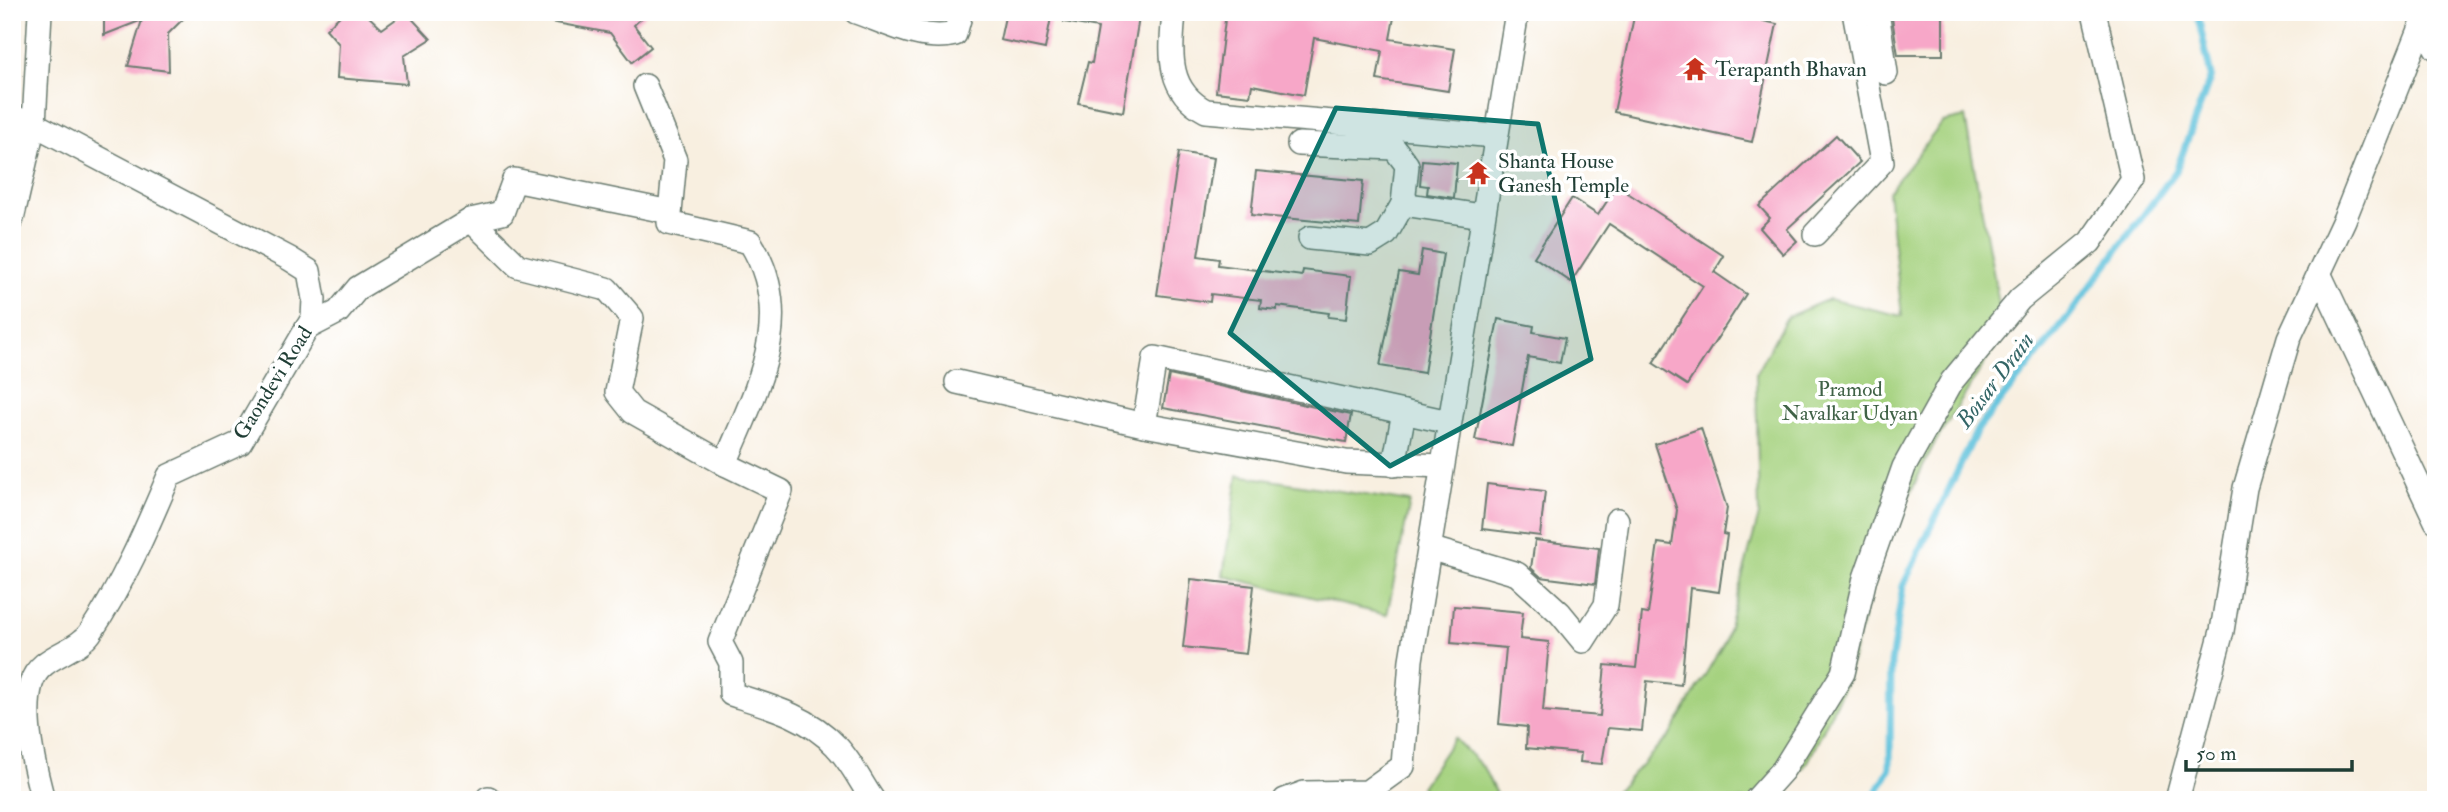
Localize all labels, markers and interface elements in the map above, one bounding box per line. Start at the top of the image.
temple icon: Terapanth Bhavan [1681,55,1709,83]
place label: Terapanth Bhavan [1715,56,1867,83]
place label: Shanta House Ganesh Temple [1498,148,1629,199]
temple icon: Shanta House Ganesh Temple [1464,159,1492,187]
street label: Gaondevi Road [227,320,319,445]
water label: Boisar Drain [1949,326,2041,434]
park label: Pramod Navalkar Udyan [1782,376,1918,427]
scale bar [2186,728,2352,772]
text: 50 m [2196,740,2237,767]

